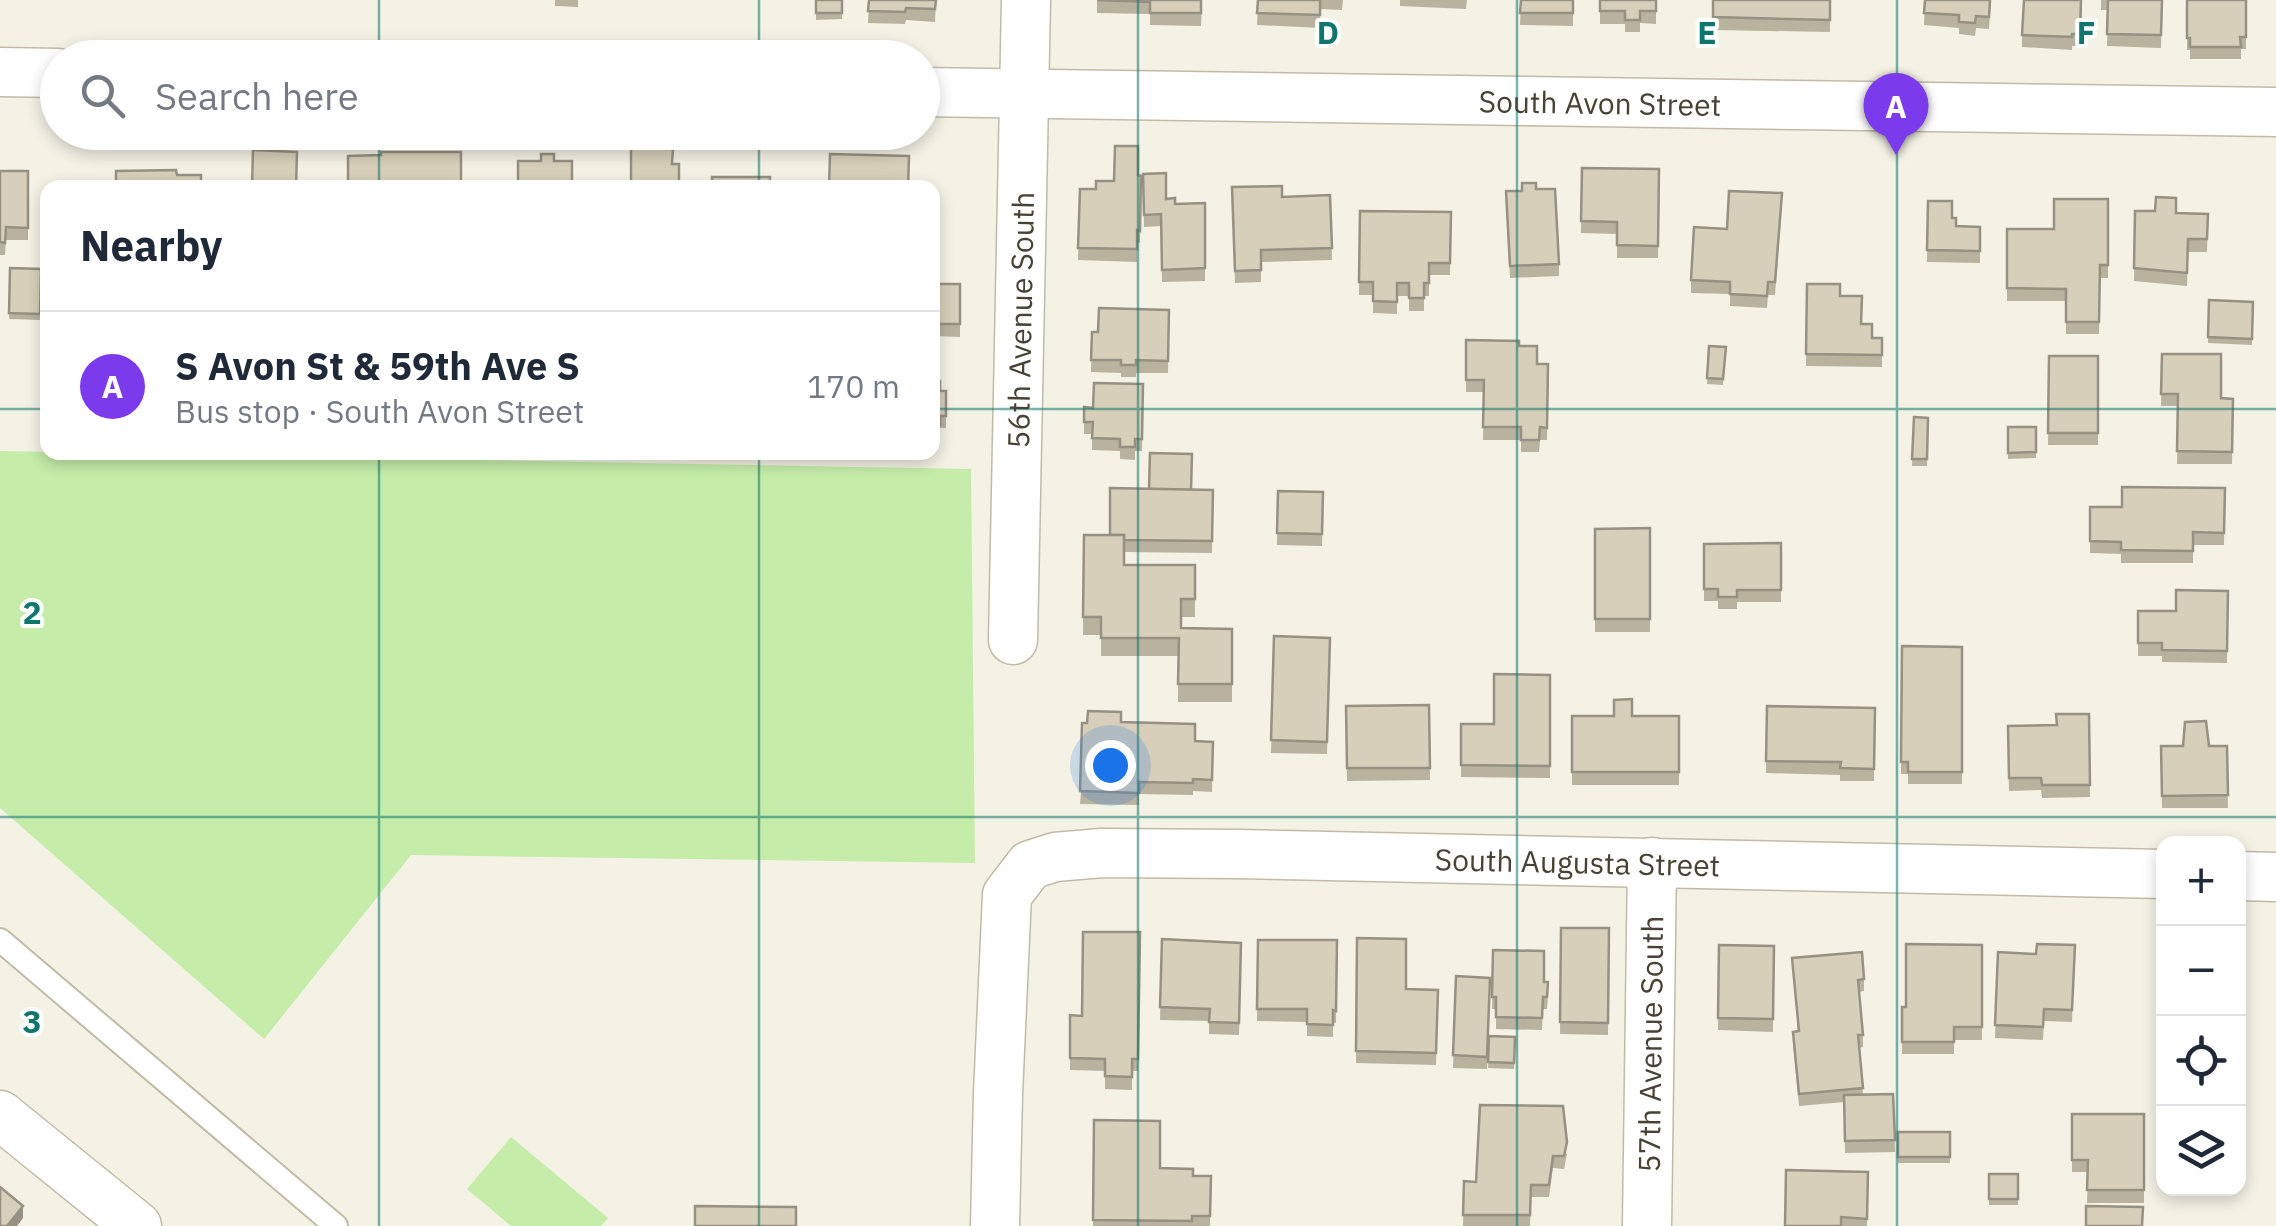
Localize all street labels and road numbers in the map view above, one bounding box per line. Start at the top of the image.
street label: South Avon Street [1478,81,1721,123]
street label: 56th Avenue South [997,191,1042,449]
street label: South Augusta Street [1434,839,1721,884]
street label: 57th Avenue South [1628,915,1671,1173]

